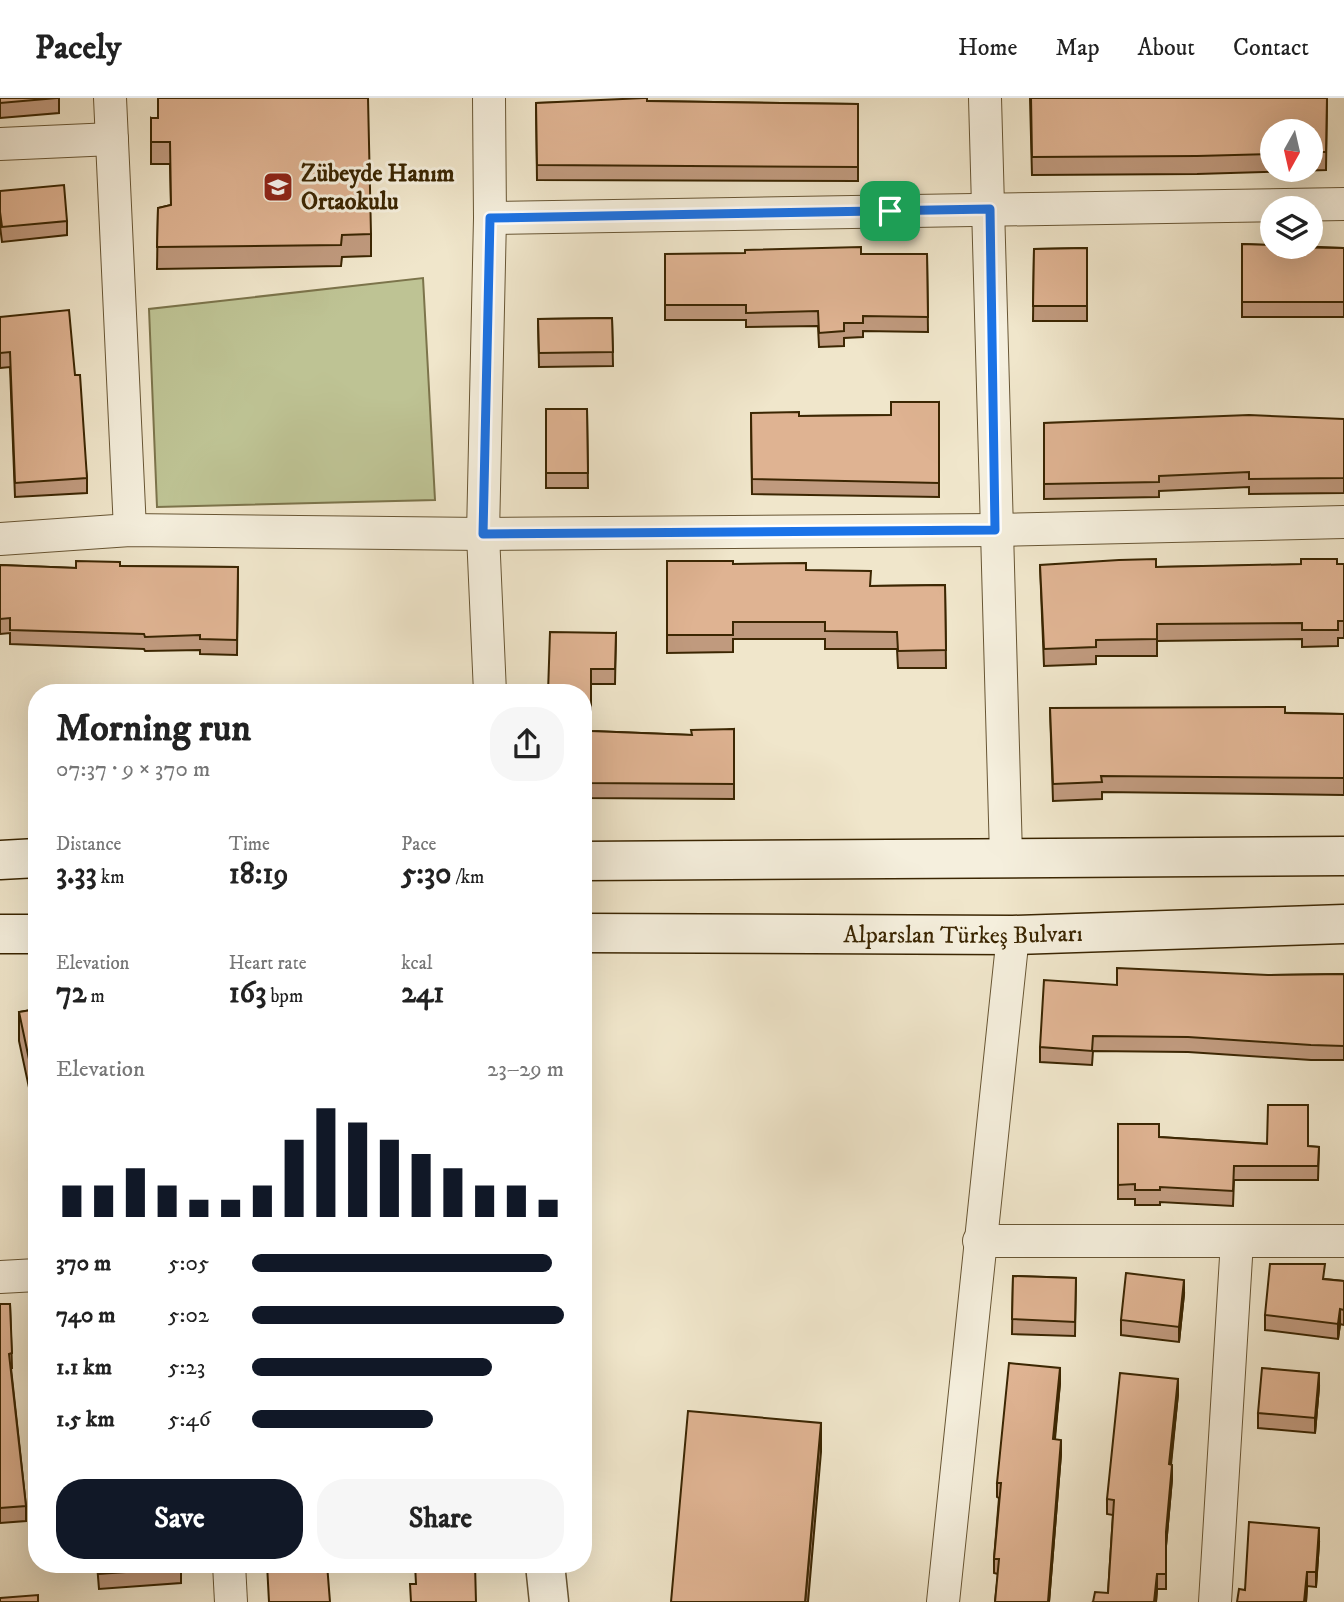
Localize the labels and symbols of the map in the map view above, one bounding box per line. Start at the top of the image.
north arrow [1260,119,1323,182]
place label: Zübeyde Hanım Ortaokulu [301,159,455,217]
school or university icon: Zübeyde Hanım Ortaokulu [261,170,295,204]
pin [860,181,920,241]
street label: Alparslan Türkeş Bulvarı [843,919,1083,951]

